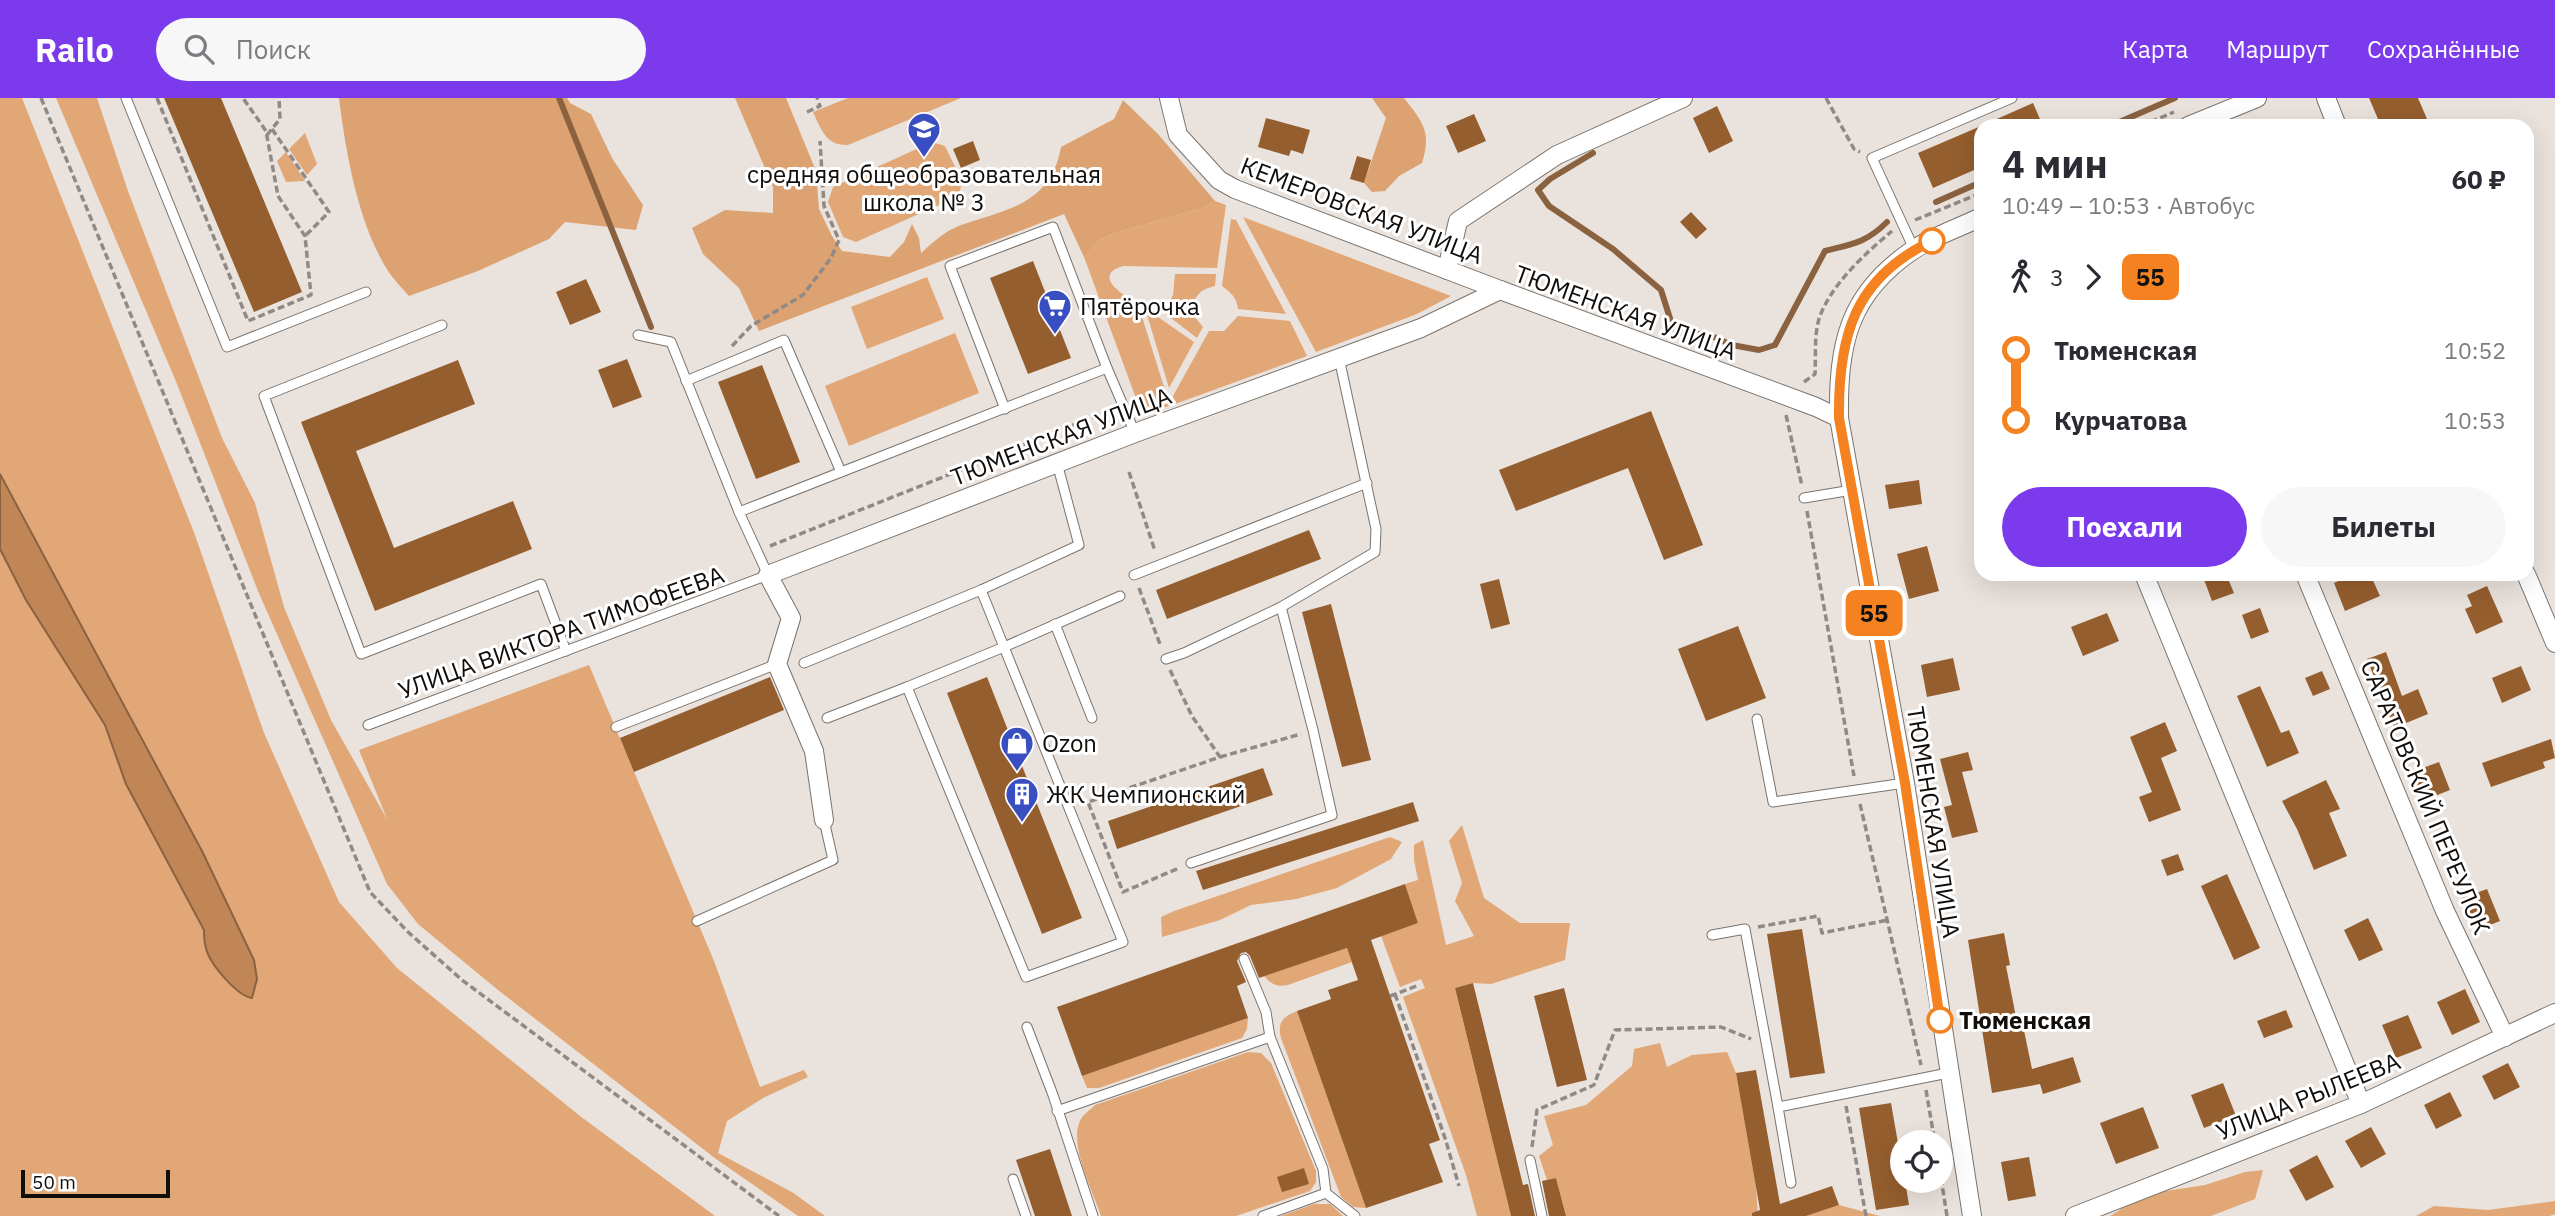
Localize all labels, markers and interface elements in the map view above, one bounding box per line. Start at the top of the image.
search box [156,18,646,81]
text: Railo [35,28,114,71]
icon: search [180,30,218,68]
text: Поиск [236,32,311,66]
text: Карта [2122,33,2188,65]
text: Маршрут [2226,33,2329,65]
text: Сохранённые [2367,33,2520,65]
school or university icon: средняя общеобразовательная школа № 3 [905,110,943,159]
text: 4 мин [2002,139,2108,188]
street label: КЕМЕРОВСКАЯ УЛИЦА [1236,149,1488,271]
place label: средняя общеобразовательная школа № 3 [747,158,1101,218]
text: 60 ₽ [2451,162,2506,196]
text: 10:49 – 10:53 · Автобус [2002,190,2255,220]
unlabelled marker [1919,228,1945,254]
street label: ТЮМЕНСКАЯ УЛИЦА [1511,257,1741,367]
icon: walk [2002,258,2040,296]
icon: forward [2074,258,2112,296]
text: 55 [2136,261,2165,293]
text: 3 [2050,262,2064,292]
supermarket icon: Пятёрочка [1036,287,1074,336]
place label: Пятёрочка [1080,290,1200,322]
text: Тюменская [2054,333,2197,367]
text: 10:52 [2444,335,2506,365]
street label: ТЮМЕНСКАЯ УЛИЦА [946,379,1176,493]
text: Курчатова [2054,403,2187,437]
text: 10:53 [2444,405,2506,435]
button: Поехали [2002,487,2247,567]
button: Билеты [2261,487,2506,567]
street label: УЛИЦА ВИКТОРА ТИМОФЕЕВА [394,558,728,706]
line badge: 55 [1842,590,1906,636]
text: 55 [1860,597,1888,629]
street label: САРАТОВСКИЙ ПЕРЕУЛОК [2354,655,2498,939]
street label: ТЮМЕНСКАЯ УЛИЦА [1900,704,1968,940]
shop icon: Ozon [998,724,1036,773]
place label: Ozon [1042,727,1097,759]
building icon: ЖК Чемпионский [1003,775,1041,824]
place label: ЖК Чемпионский [1046,778,1245,810]
place label: Тюменская [1959,1004,2091,1036]
marker: Тюменская [1927,1007,1953,1033]
street label: УЛИЦА РЫЛЕЕВА [2211,1044,2405,1148]
map controls [1890,1130,1953,1193]
button: locate [1890,1130,1953,1193]
scale bar [21,1167,170,1199]
text: 50 m [32,1170,76,1194]

